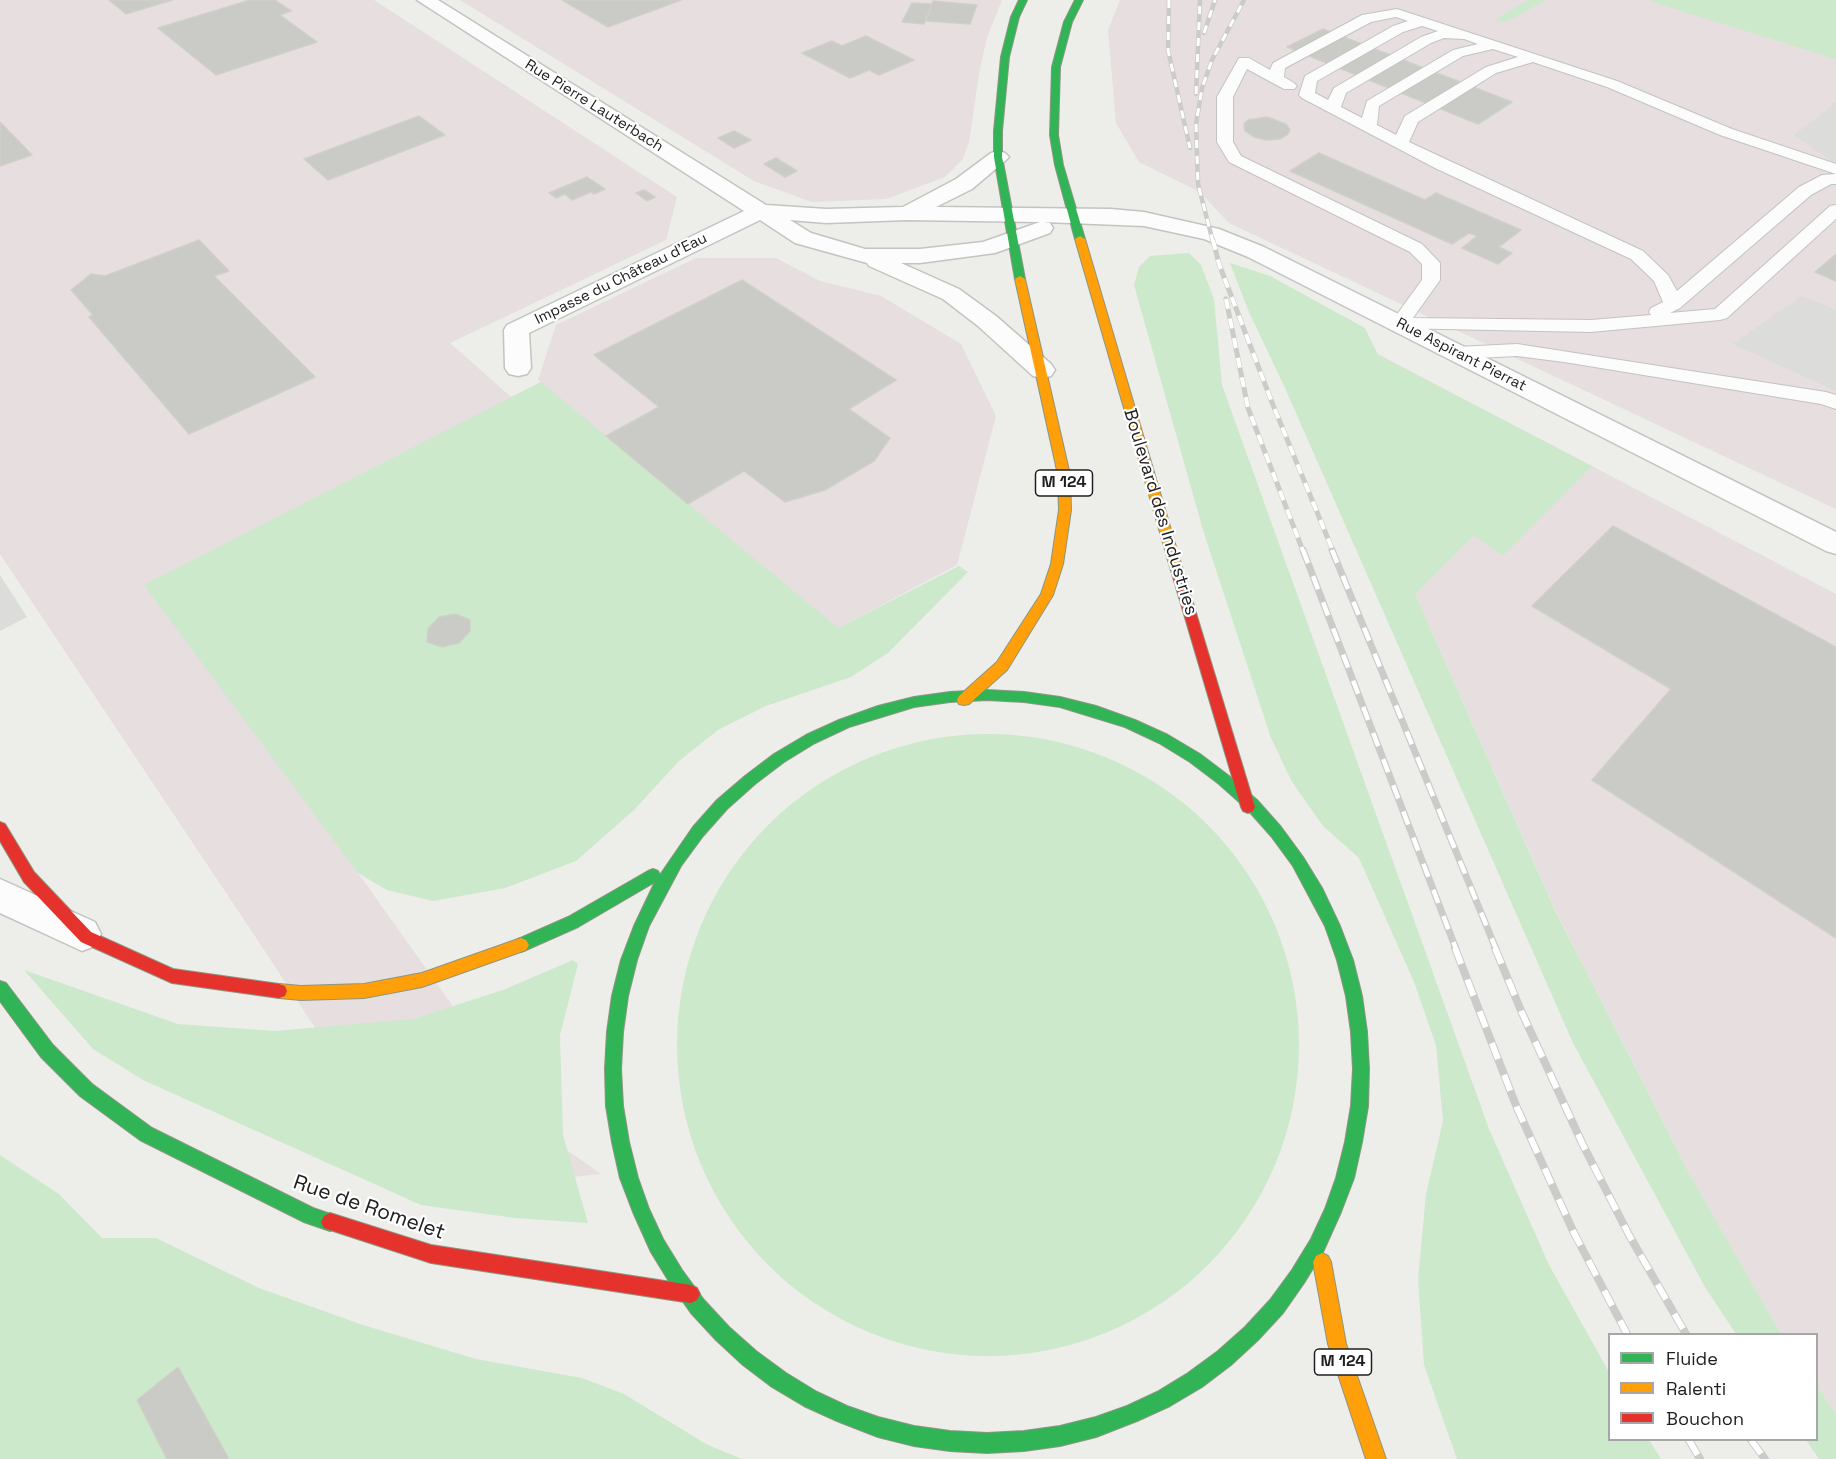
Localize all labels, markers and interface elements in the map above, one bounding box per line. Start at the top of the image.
street label: Rue Pierre Lauterbach [521,56,667,156]
street label: Impasse du Château d'Eau [532,229,710,329]
street label: Rue Aspirant Pierrat [1393,314,1529,396]
street label: Boulevard des Industries [1118,406,1202,618]
road number: M 124 [1036,470,1092,496]
street label: Rue de Romelet [290,1170,448,1246]
legend [1608,1333,1818,1441]
text: Fluide [1666,1347,1718,1370]
road number: M 124 [1314,1349,1372,1375]
text: Ralenti [1666,1377,1726,1400]
text: Bouchon [1666,1407,1744,1430]

